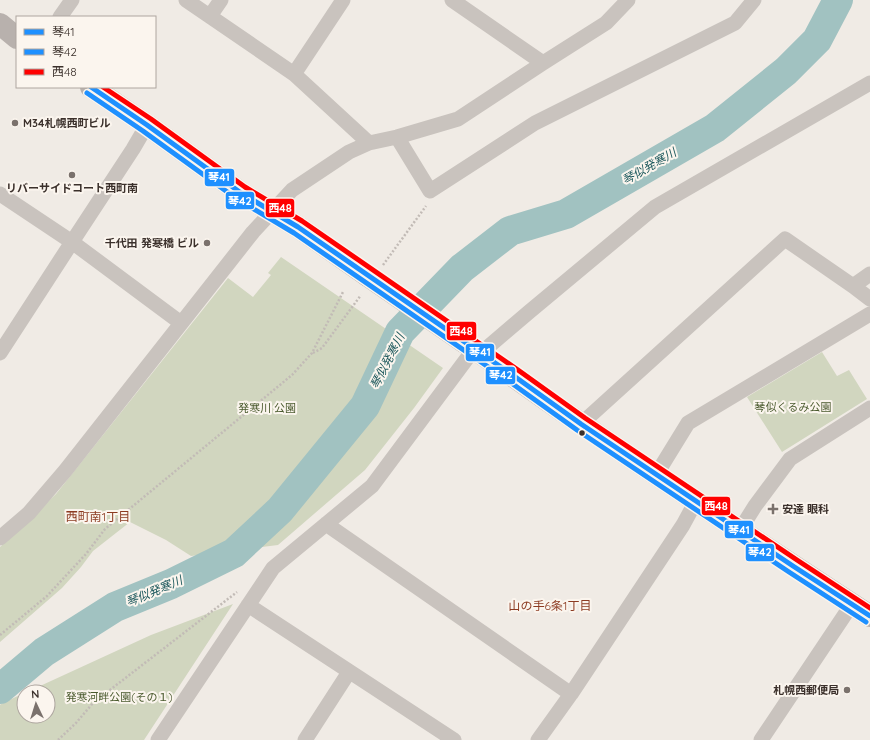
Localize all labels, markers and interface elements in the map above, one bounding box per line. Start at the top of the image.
legend [16,16,156,88]
text: 琴41 [52,24,75,39]
text: 琴42 [52,44,77,59]
text: 西48 [52,64,77,79]
place label: M34札幌西町ビル [23,116,110,130]
marker: M34札幌西町ビル [10,118,20,128]
water label: 琴似発寒川 [619,144,680,187]
line badge: 琴41 [204,168,235,187]
marker: リバーサイドコート西町南 [67,170,77,180]
text: 琴41 [207,170,230,184]
place label: リバーサイドコート西町南 [6,181,138,195]
line badge: 琴42 [225,191,255,210]
text: 琴42 [227,194,252,208]
line badge: 西48 [265,198,295,218]
text: 西48 [268,201,292,215]
place label: 千代田 発寒橋 ビル [105,236,199,250]
marker: 千代田 発寒橋 ビル [202,238,212,248]
line badge: 西48 [446,321,477,341]
text: 西48 [449,324,473,338]
water label: 琴似発寒川 [367,329,408,391]
line badge: 琴41 [465,343,495,362]
text: 琴41 [468,345,491,359]
line badge: 琴42 [485,366,516,385]
text: 琴42 [488,368,513,382]
park label: 琴似くるみ公園 [755,400,831,414]
park label: 発寒川 公園 [238,401,296,415]
unlabelled marker [577,428,587,438]
line badge: 西48 [701,496,731,516]
text: 西48 [704,499,728,513]
place label: 安達 眼科 [782,502,829,516]
marker: 安達 眼科 [767,503,779,515]
district label: 西町南1丁目 [66,509,130,524]
line badge: 琴41 [724,520,754,539]
text: 琴41 [727,523,750,537]
line badge: 琴42 [745,543,775,562]
text: 琴42 [747,545,772,559]
water label: 琴似発寒川 [123,572,186,610]
district label: 山の手6条1丁目 [509,598,591,613]
place label: 札幌西郵便局 [773,683,839,697]
north arrow [16,684,56,724]
marker: 札幌西郵便局 [842,685,852,695]
text: N [31,687,40,701]
park label: 発寒河畔公園(その１) [65,690,173,704]

